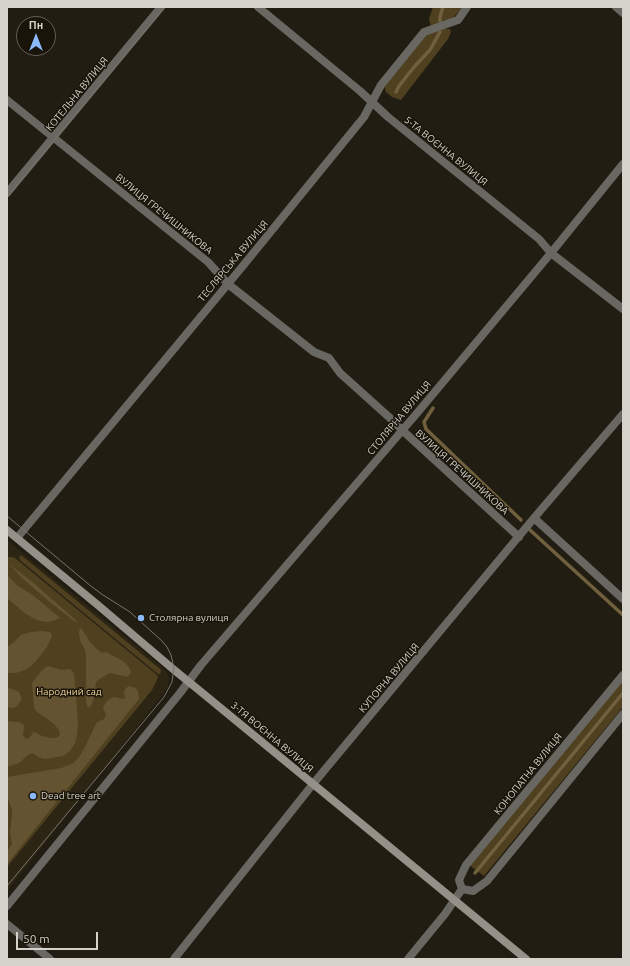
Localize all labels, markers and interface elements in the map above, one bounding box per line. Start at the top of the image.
north arrow [16,16,56,56]
text: Пн [29,19,43,31]
street label: КОТЕЛЬНА ВУЛИЦЯ [43,54,111,134]
street label: 5-ТА ВОЄННА ВУЛИЦЯ [402,114,490,188]
street label: ВУЛИЦЯ ГРЕЧИШНИКОВА [113,171,215,257]
street label: ТЕСЛЯРСЬКА ВУЛИЦЯ [195,218,271,304]
street label: СТОЛЯРНА ВУЛИЦЯ [365,379,433,457]
street label: ВУЛИЦЯ ГРЕЧИШНИКОВА [413,427,511,517]
place label: Столярна вулиця [149,612,229,624]
marker: Столярна вулиця [136,613,146,623]
street label: КУПОРНА ВУЛИЦЯ [356,641,422,715]
park label: Народний сад [36,686,102,698]
street label: 3-ТЯ ВОЄННА ВУЛИЦЯ [228,699,316,775]
street label: КОНОПАТНА ВУЛИЦЯ [491,731,565,817]
place label: Dead tree art [41,790,101,802]
marker: Dead tree art [28,791,38,801]
scale bar [18,924,100,950]
text: 50 m [23,932,50,945]

